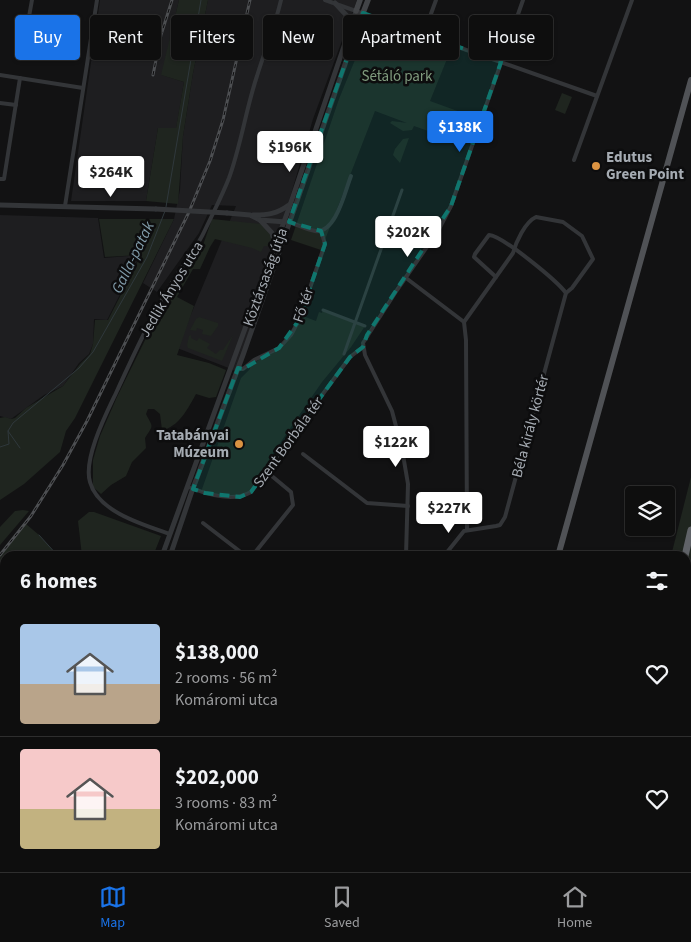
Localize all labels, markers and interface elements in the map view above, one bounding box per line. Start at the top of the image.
chip: Buy [15,15,80,60]
chip: Rent [90,15,161,60]
chip: Filters [171,15,253,60]
chip: New [263,15,333,60]
chip: Apartment [343,15,459,60]
chip: House [469,15,553,60]
park label: Sétáló park [362,66,433,87]
pin: $138K [425,110,495,153]
text: $138K [438,116,482,138]
pin: $196K [255,130,325,173]
text: $196K [268,136,312,158]
place label: Edutus Green Point [606,147,684,185]
pin: $264K [76,156,146,198]
marker: Edutus Green Point [590,160,602,172]
text: $264K [89,161,133,183]
pin: $202K [373,216,443,258]
water label: Galla-patak [106,217,160,297]
text: $202K [386,221,430,243]
street label: Köztársaság útja [238,225,293,329]
street label: Jedlik Ányos utca [134,237,208,341]
street label: Fő tér [288,284,319,326]
street label: Béla király körtér [507,371,555,480]
street label: Szent Borbála tér [248,392,329,492]
place label: Tatabányai Múzeum [156,425,229,463]
pin: $122K [361,426,431,468]
text: $122K [374,431,418,453]
marker: Tatabányai Múzeum [233,438,245,450]
map controls [625,486,675,536]
button: layers [625,486,675,536]
pin: $227K [414,492,484,534]
text: $227K [427,497,471,519]
text: 6 homes [20,566,97,596]
icon: filters [643,567,671,595]
text: $138,000 [175,637,259,667]
icon: home [60,644,120,704]
icon: heart [643,660,671,688]
text: 2 rooms · 56 m² [175,667,277,689]
text: Komáromi utca [175,689,278,711]
text: $202,000 [175,762,259,792]
icon: home [60,769,120,829]
icon: heart [643,785,671,813]
text: 3 rooms · 83 m² [175,792,277,814]
text: Komáromi utca [175,814,278,836]
tab: Map [99,883,127,933]
tab: Saved [324,883,360,933]
tab: Home [557,883,592,933]

